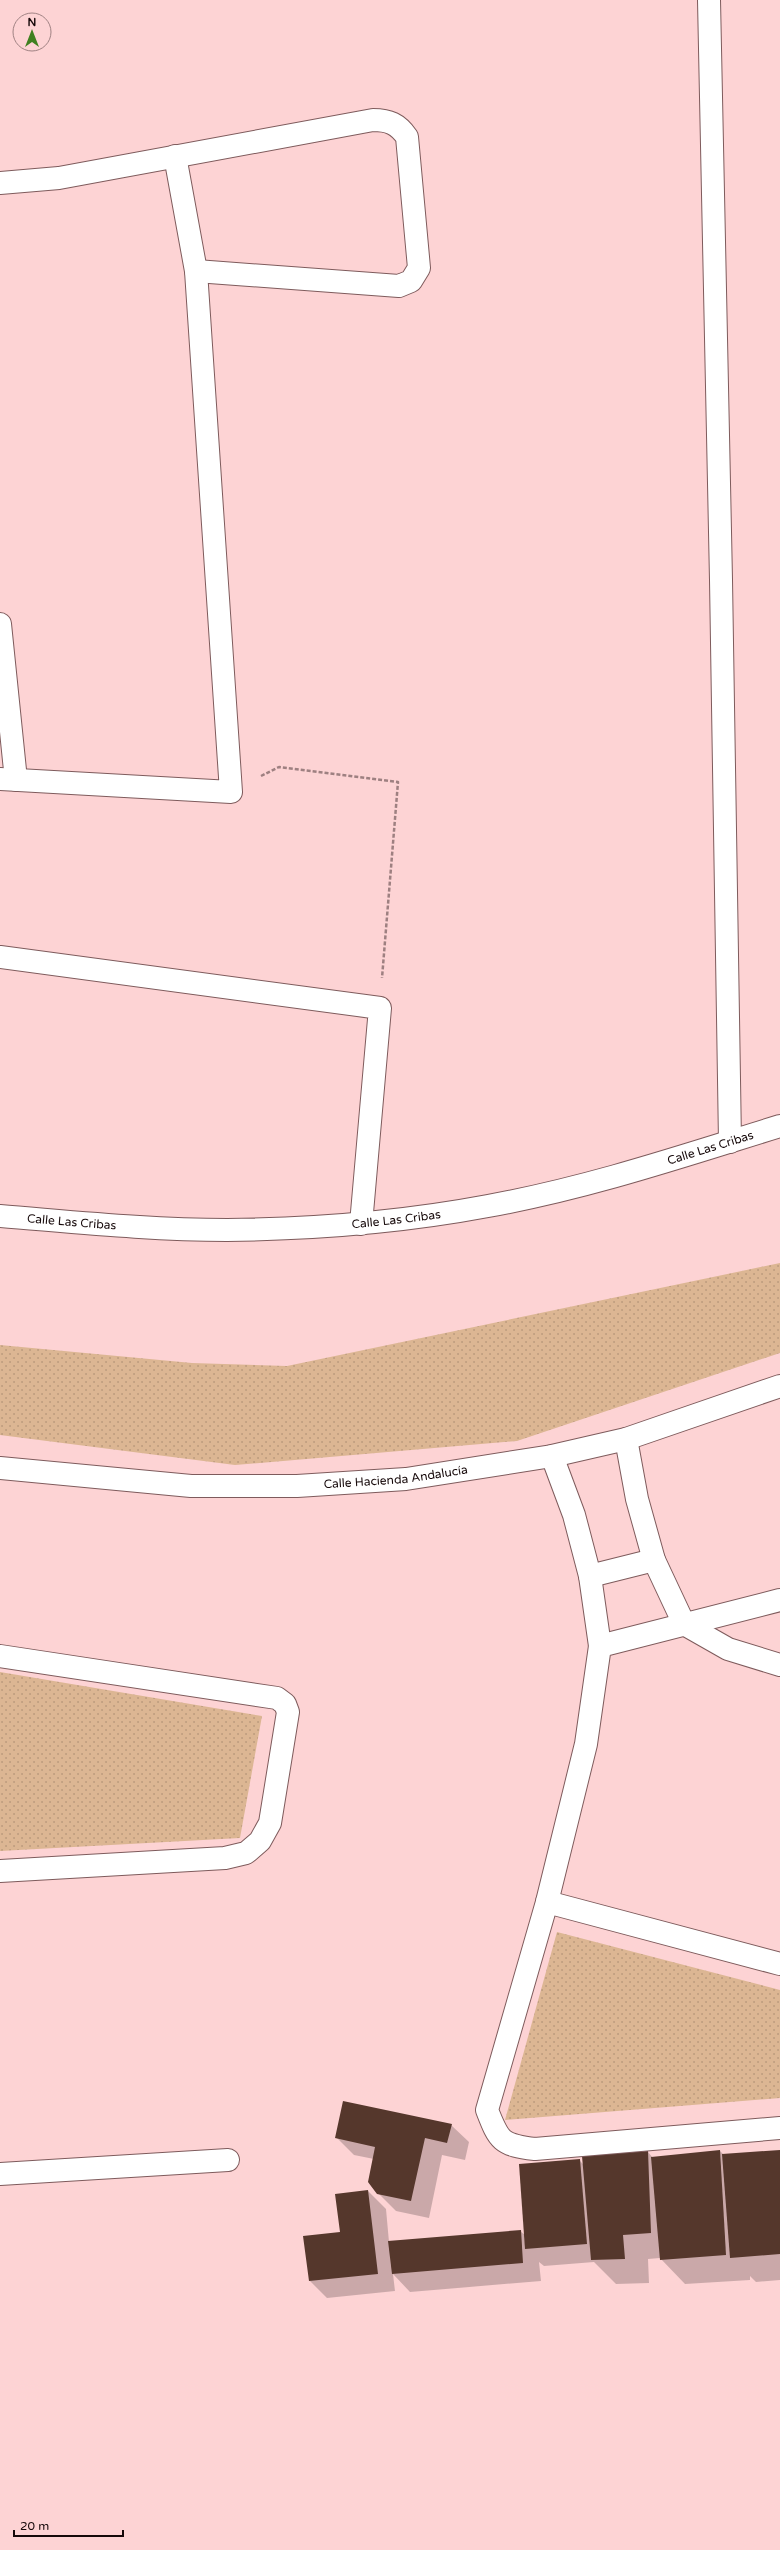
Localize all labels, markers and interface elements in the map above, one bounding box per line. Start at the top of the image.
north arrow [12,12,52,52]
text: N [28,16,36,29]
street label: Calle Las Cribas [666,1128,755,1168]
street label: Calle Las Cribas [351,1207,442,1231]
street label: Calle Las Cribas [26,1211,117,1232]
street label: Calle Hacienda Andalucía [323,1462,469,1491]
scale bar [14,2512,123,2538]
text: 20 m [20,2519,49,2533]

